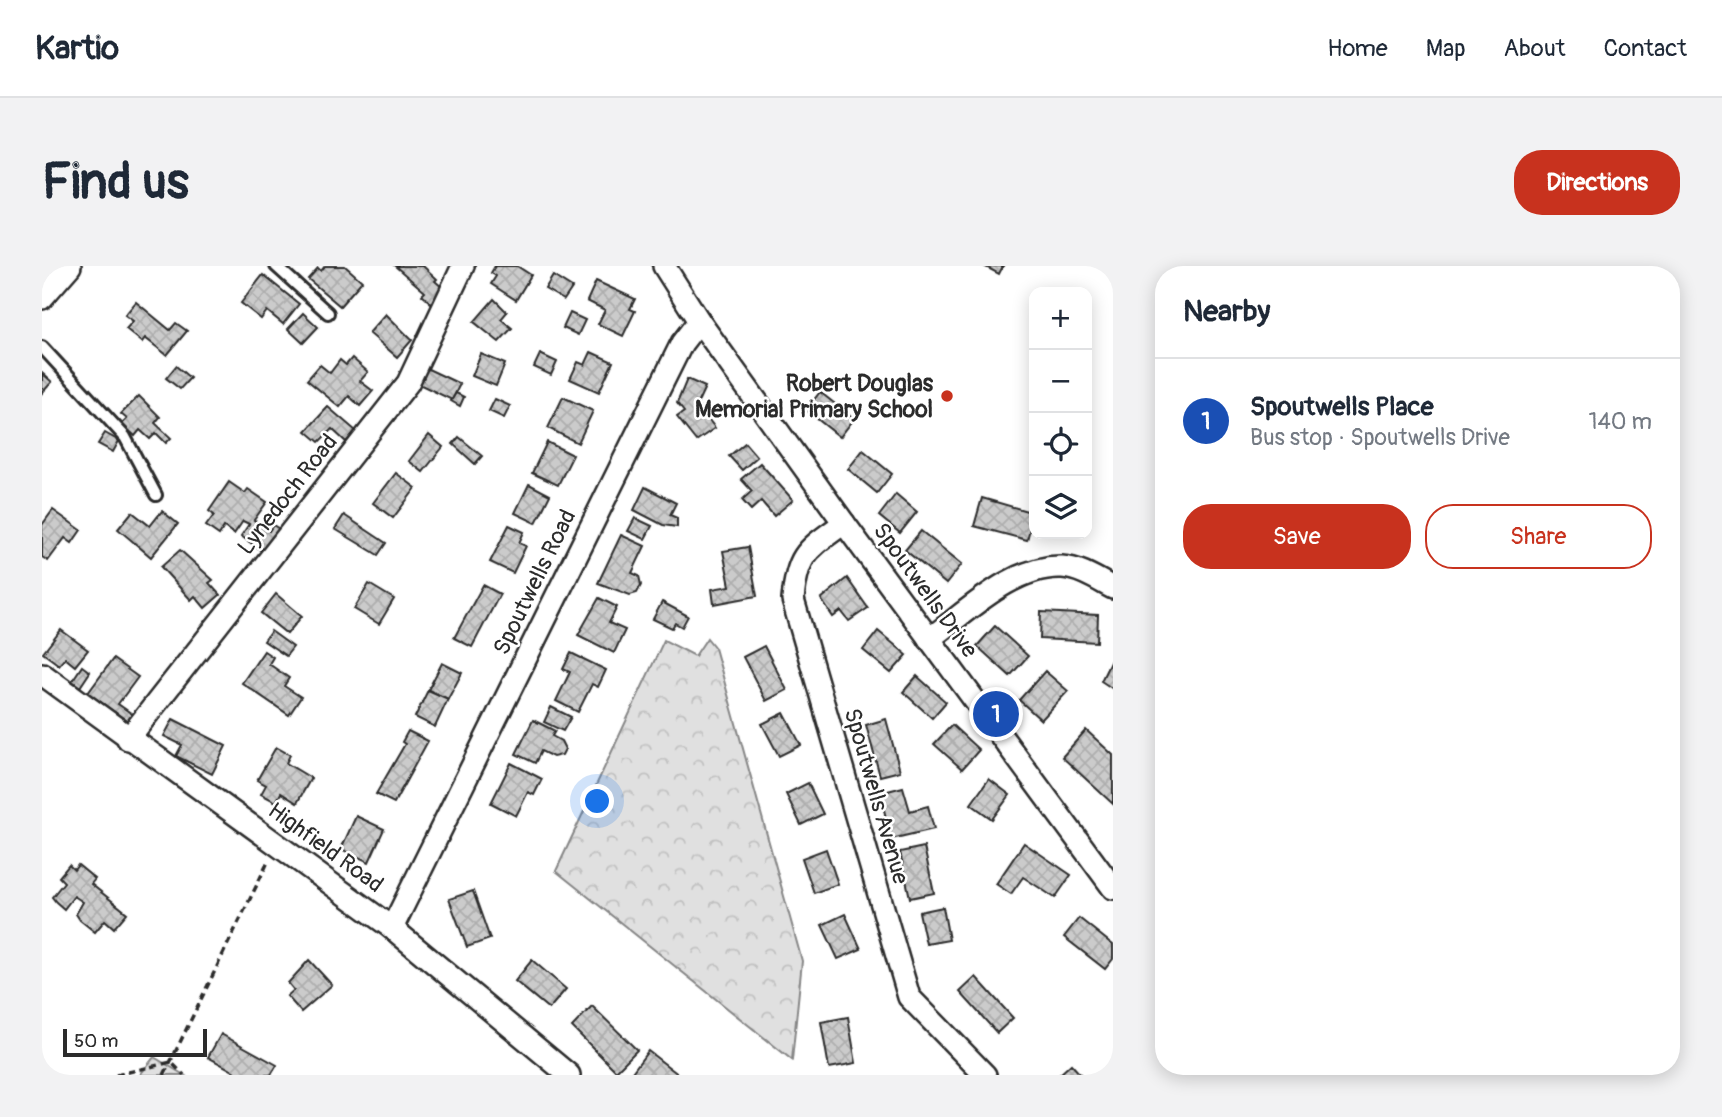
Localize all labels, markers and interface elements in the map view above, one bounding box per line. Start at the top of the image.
text: Kartio [35,28,119,69]
text: Home [1327,34,1388,63]
text: Map [1426,34,1466,63]
text: About [1504,34,1566,63]
text: Contact [1604,34,1687,63]
button: Directions [1514,150,1680,215]
text: Find us [42,152,189,213]
map controls [1029,287,1092,539]
button: + [1029,287,1092,350]
text: Nearby [1183,293,1270,330]
button: − [1029,350,1092,413]
place label: Robert Douglas Memorial Primary School [695,369,934,424]
marker: Robert Douglas Memorial Primary School [939,388,955,404]
text: Spoutwells Place [1250,391,1434,423]
text: 1 [1202,407,1211,436]
text: 140 m [1589,407,1652,436]
button: locate [1029,413,1092,476]
text: Bus stop · Spoutwells Drive [1250,423,1510,452]
street label: Lynedoch Road [231,428,344,561]
button: layers [1029,476,1092,539]
button: Save [1183,504,1411,569]
button: Share [1425,504,1652,569]
street label: Spoutwells Road [487,505,582,660]
street label: Spoutwells Drive [867,517,985,664]
pin: 1 [973,688,1019,740]
street label: Spoutwells Avenue [838,705,916,888]
your location [580,784,614,818]
street label: Highfield Road [262,796,389,899]
scale bar [63,1026,206,1058]
text: 50 m [74,1029,118,1053]

